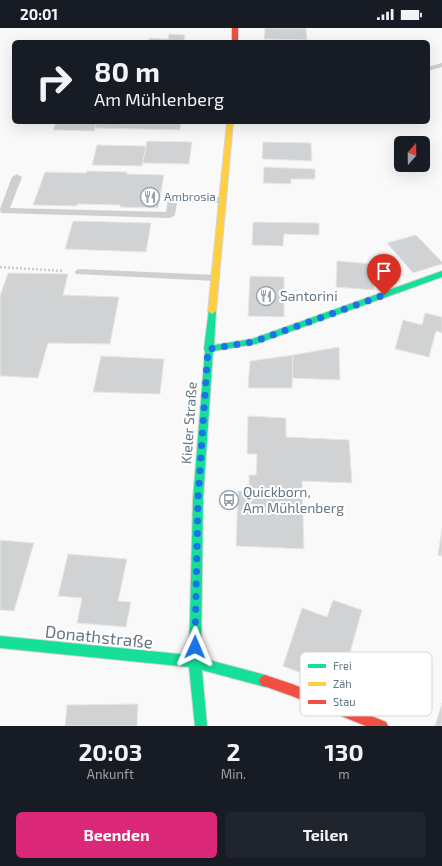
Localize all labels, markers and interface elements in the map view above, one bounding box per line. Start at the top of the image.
text: 20:01 [20,5,58,23]
text: 80 m [94,54,160,88]
icon: right [28,56,80,108]
text: Am Mühlenberg [94,88,224,110]
north arrow [394,136,430,172]
map controls [394,136,430,172]
restaurant icon: Ambrosia [139,186,161,208]
place label: Ambrosia [164,189,216,203]
pin [367,254,401,295]
icon: arrive [373,260,395,282]
restaurant icon: Santorini [255,285,277,307]
place label: Santorini [280,287,338,304]
street label: Kieler Straße [177,381,200,465]
place label: Quickborn, Am Mühlenberg [243,483,344,516]
bus stop icon: Quickborn, Am Mühlenberg [218,489,240,511]
street label: Donathstraße [44,620,154,652]
position arrow [174,626,216,668]
legend [300,652,432,716]
text: Frei [333,659,352,672]
text: Zäh [333,677,352,690]
text: Stau [333,695,356,708]
text: 20:03 [78,737,142,766]
text: 2 [226,737,240,766]
text: 130 [324,737,364,766]
text: Ankunft [87,766,134,782]
text: Min. [221,766,246,782]
text: m [338,766,350,782]
button: Beenden [16,812,217,858]
button: Teilen [225,812,426,858]

